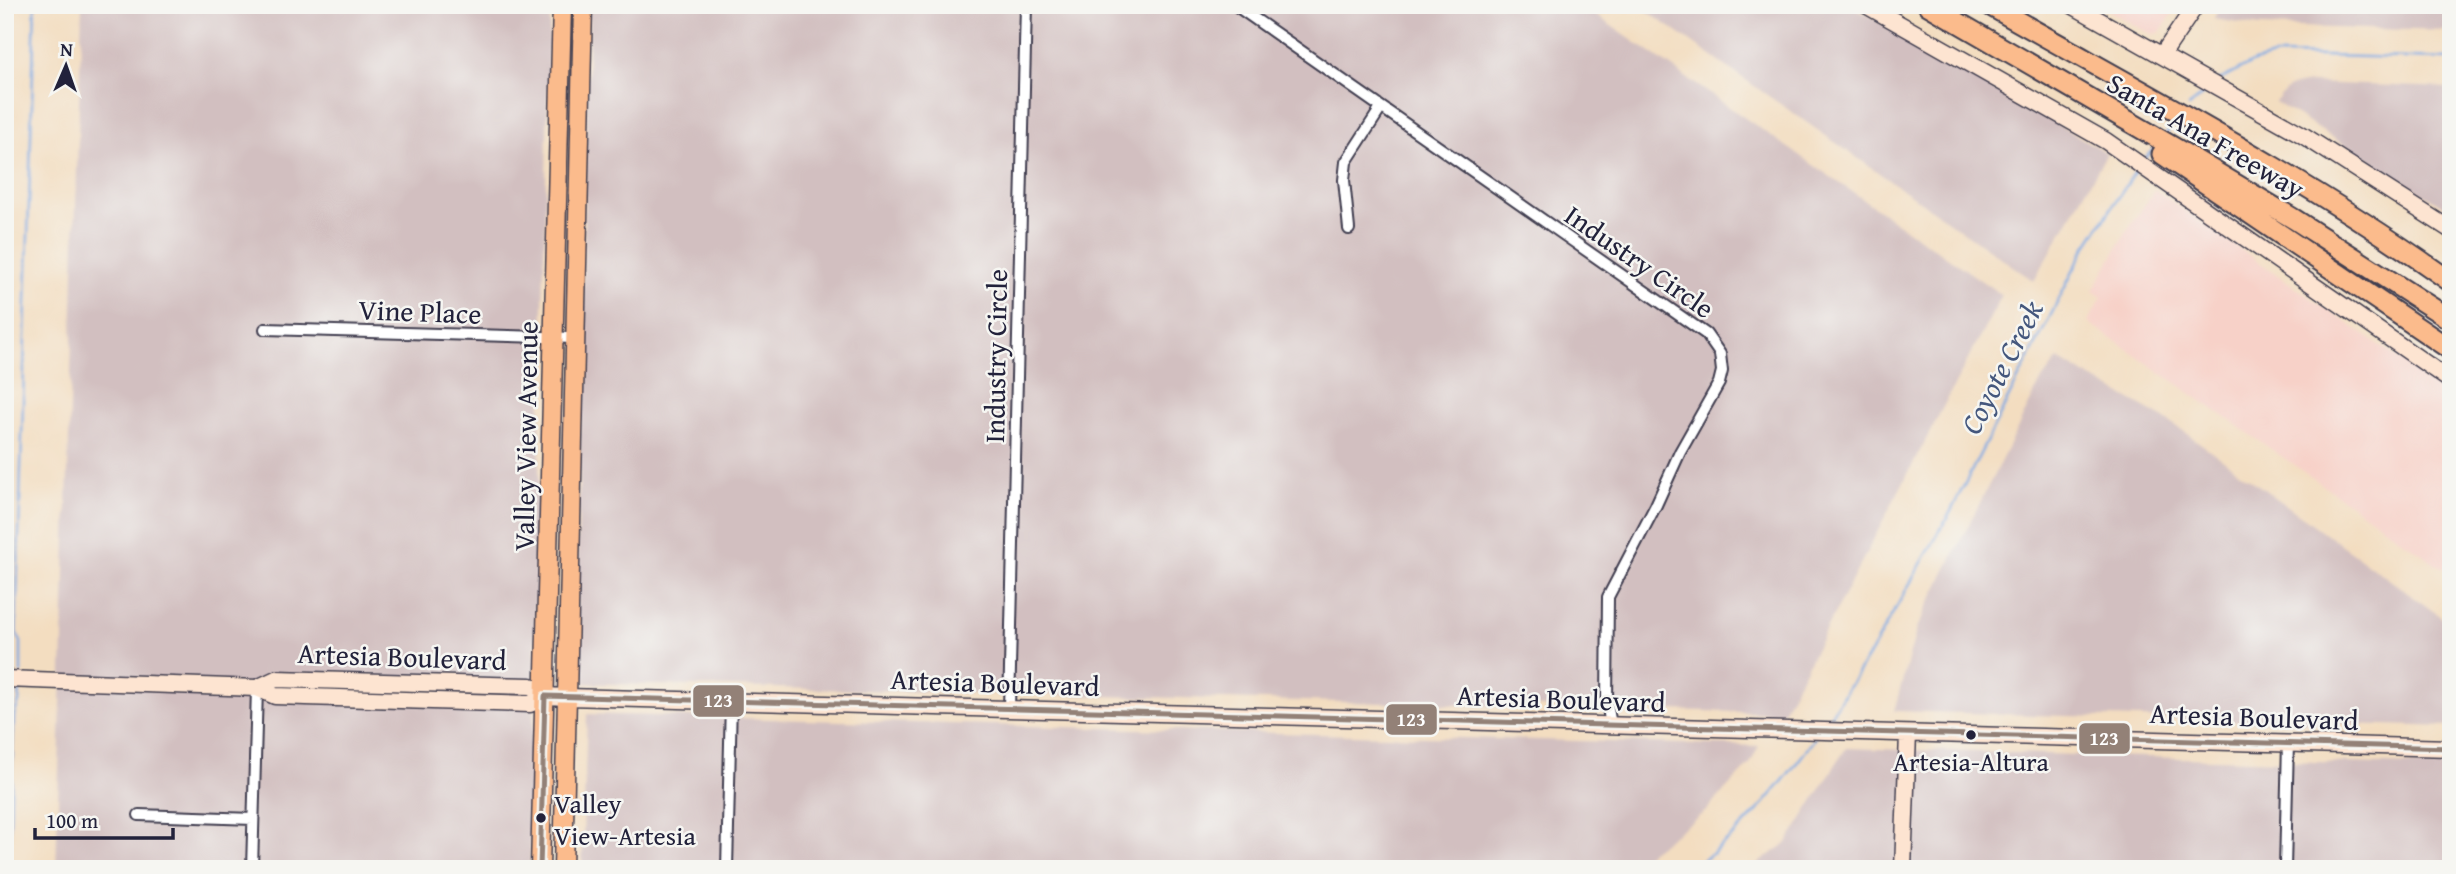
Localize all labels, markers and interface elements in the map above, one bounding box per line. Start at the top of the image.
north arrow [32,32,102,102]
text: N [60,35,74,63]
street label: Santa Ana Freeway [2100,62,2312,208]
street label: Industry Circle [1557,194,1723,328]
street label: Industry Circle [973,269,1017,443]
street label: Vine Place [358,288,482,334]
water label: Coyote Creek [1949,292,2054,442]
street label: Valley View Avenue [502,321,548,551]
street label: Artesia Boulevard [297,632,507,680]
street label: Artesia Boulevard [890,658,1100,706]
street label: Artesia Boulevard [1456,674,1666,722]
line badge: 123 [692,684,745,718]
text: 123 [703,686,733,714]
street label: Artesia Boulevard [2149,692,2359,740]
line badge: 123 [1385,703,1438,736]
text: 123 [1396,705,1426,733]
line badge: 123 [2078,722,2131,755]
text: 123 [2089,724,2119,752]
marker: Artesia-Altura [1964,728,1978,742]
place label: Artesia-Altura [1893,742,2050,781]
place label: Valley View-Artesia [554,784,696,855]
scale bar [35,797,173,841]
text: 100 m [46,805,98,836]
marker: Valley View-Artesia [534,811,548,825]

